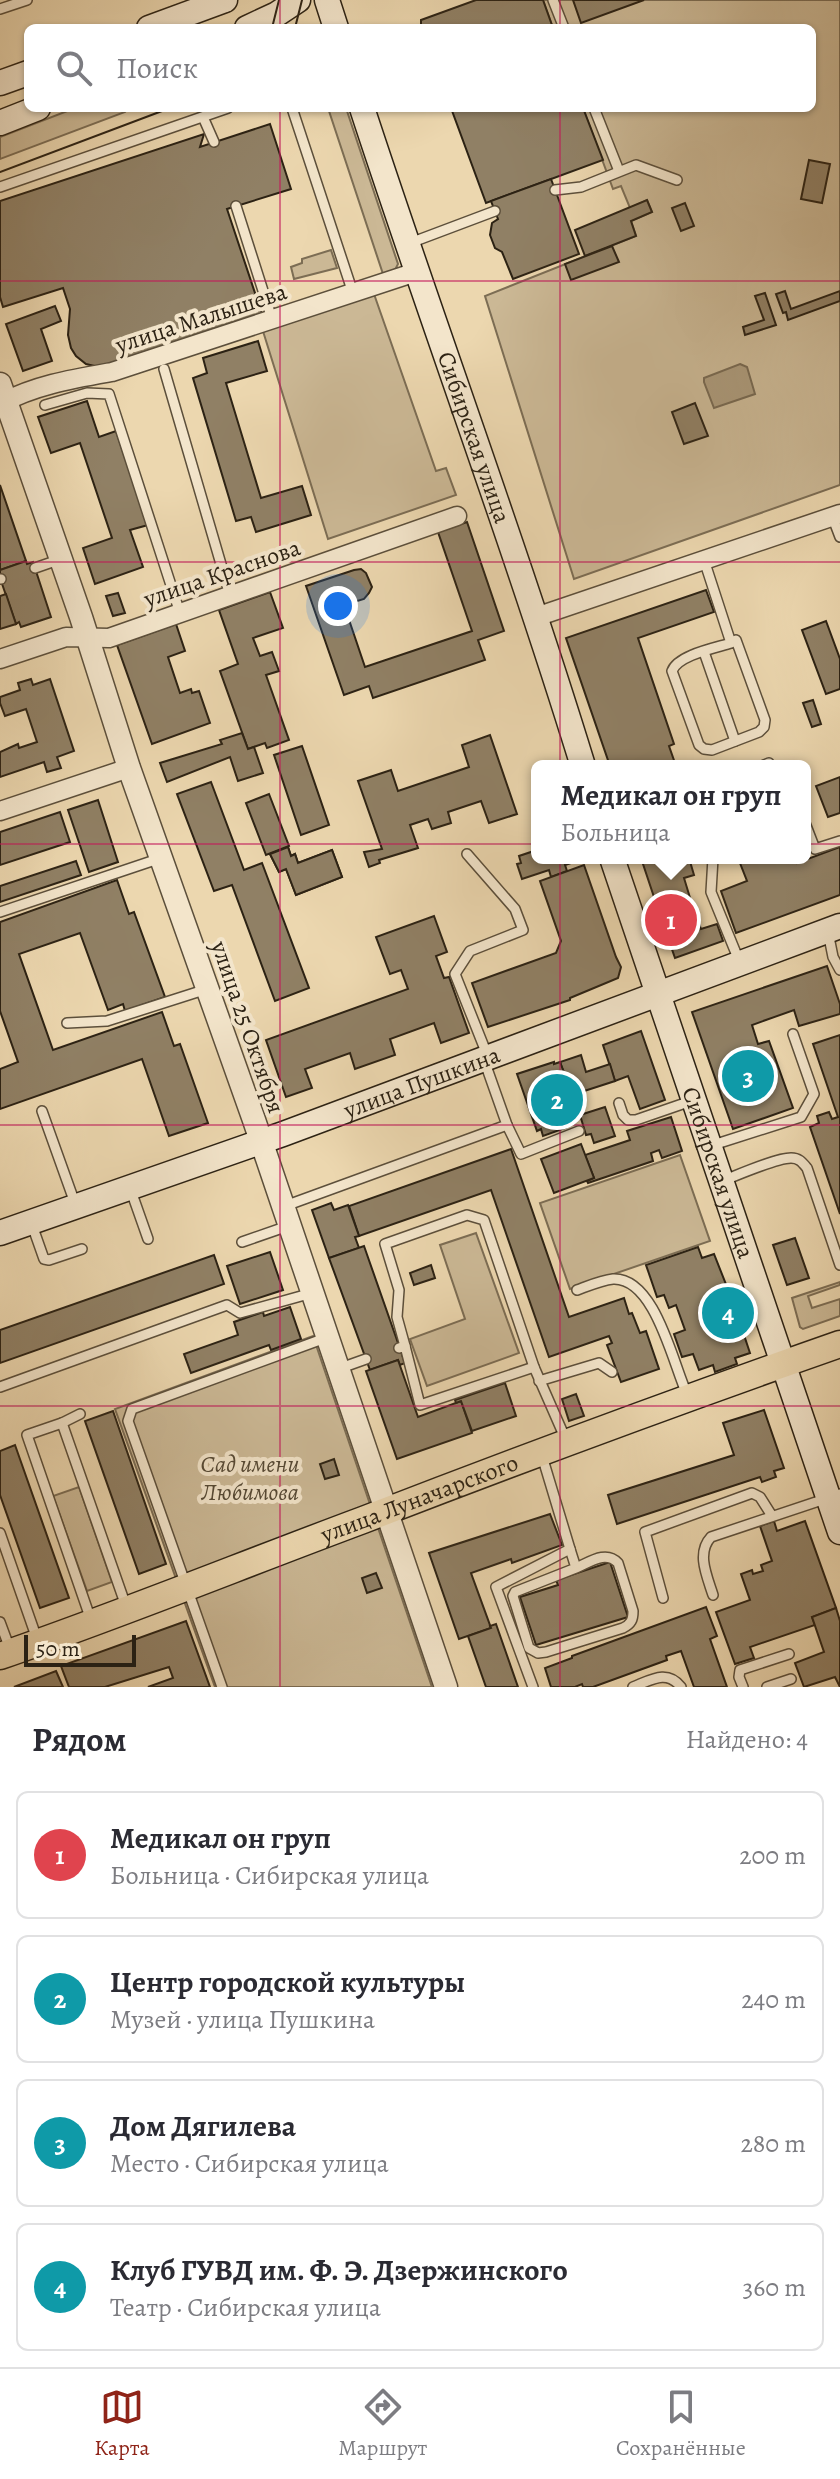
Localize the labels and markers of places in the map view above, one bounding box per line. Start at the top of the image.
pin: 1 [645,890,697,950]
pin: 3 [722,1046,774,1106]
pin: 2 [531,1070,583,1130]
pin: 4 [702,1283,754,1343]

